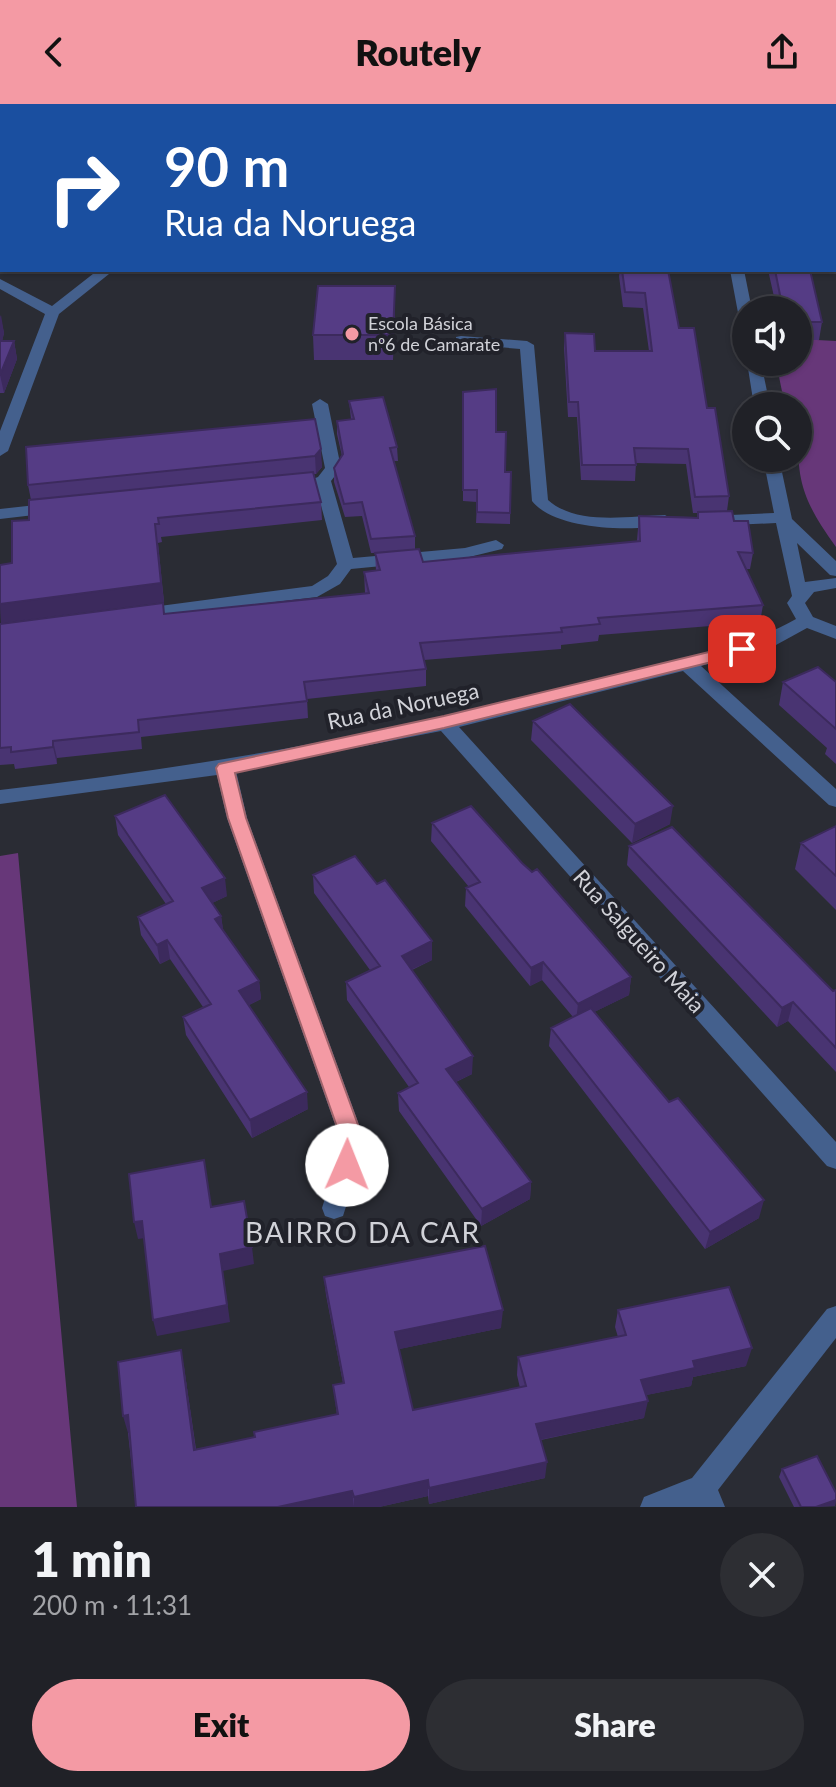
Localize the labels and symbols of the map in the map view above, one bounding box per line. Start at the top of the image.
place label: Escola Básica nº6 de Camarate [368,312,500,355]
marker: Escola Básica nº6 de Camarate [343,325,361,343]
pin [708,615,776,683]
street label: Rua da Noruega [325,676,481,735]
street label: Rua Salgueiro Maia [568,863,711,1018]
position arrow [305,1123,389,1207]
district label: BAIRRO DA CAR [245,1215,481,1249]

